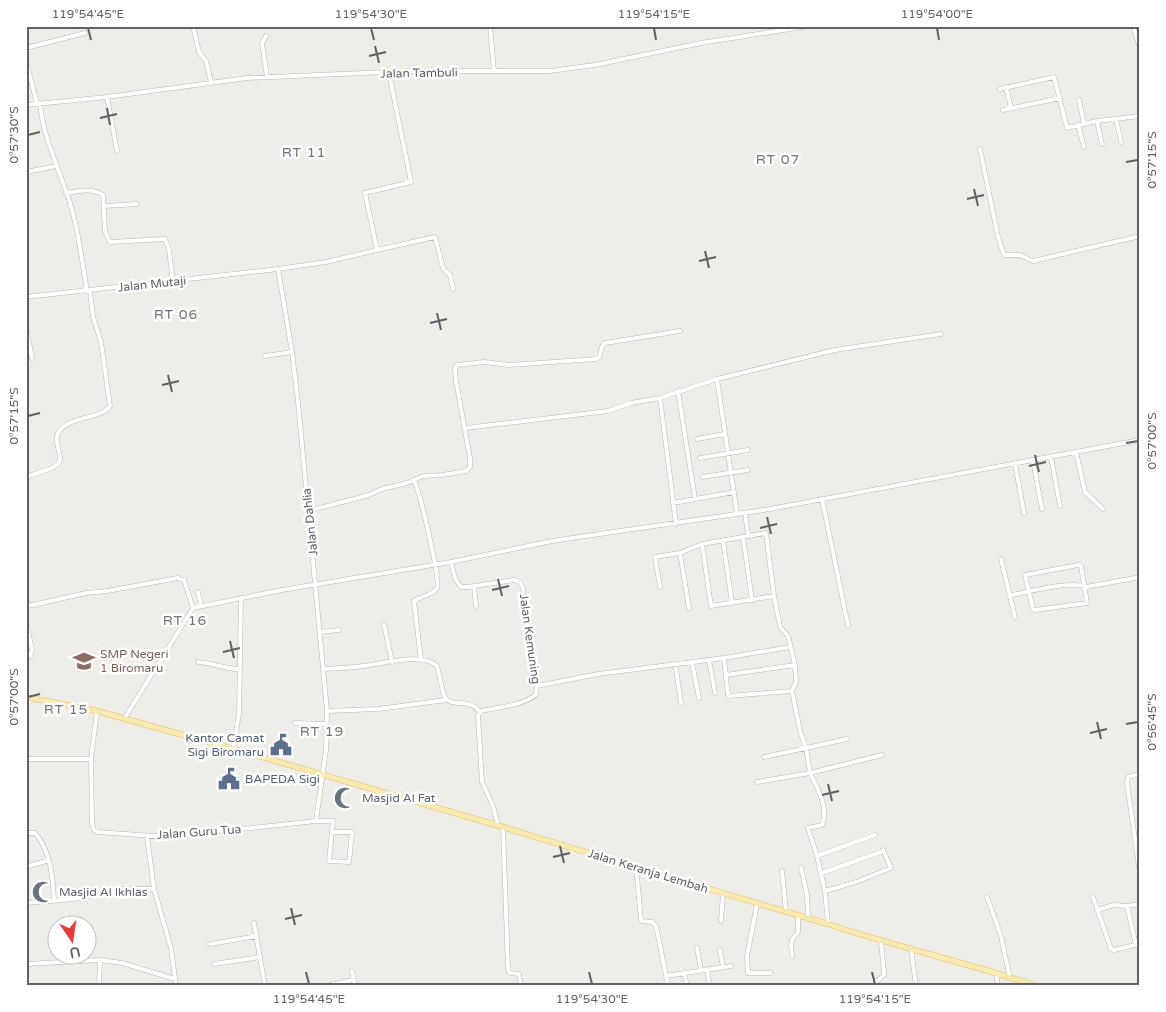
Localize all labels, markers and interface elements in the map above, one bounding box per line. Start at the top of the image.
text: 119°54'45"E [52,7,125,21]
text: 119°54'30"E [335,7,408,21]
text: 119°54'15"E [618,7,691,21]
text: 119°54'00"E [901,7,974,21]
street label: Jalan Tambuli [380,65,458,81]
text: 0°57'30"S [7,106,21,164]
text: 0°57'15"S [1145,131,1159,189]
district label: RT 11 [282,144,326,161]
district label: RT 07 [756,151,800,168]
street label: Jalan Mutaji [117,273,187,295]
district label: RT 06 [154,306,198,323]
text: 0°57'15"S [7,387,21,445]
text: 0°57'00"S [1145,412,1159,470]
street label: Jalan Dahlia [299,487,321,557]
street label: Jalan Kemuning [517,593,543,685]
district label: RT 16 [163,612,207,629]
place label: SMP Negeri 1 Biromaru [100,647,168,675]
school or university icon: SMP Negeri 1 Biromaru [71,648,97,674]
text: 0°57'00"S [7,668,21,726]
text: 0°56'45"S [1145,693,1159,751]
district label: RT 15 [44,701,88,718]
district label: RT 19 [300,723,344,740]
place label: Kantor Camat Sigi Biromaru [185,731,264,759]
public building icon: Kantor Camat Sigi Biromaru [268,732,294,758]
public building icon: BAPEDA Sigi [216,766,242,792]
place label: BAPEDA Sigi [245,772,320,786]
mosque icon: Masjid Al Fat [332,785,358,811]
place label: Masjid Al Fat [362,791,436,805]
street label: Jalan Guru Tua [156,822,242,842]
street label: Jalan Keranja Lembah [586,846,710,896]
mosque icon: Masjid Al Ikhlas [30,879,56,905]
place label: Masjid Al Ikhlas [59,885,148,899]
north arrow [48,914,98,964]
text: U [68,943,82,962]
text: 119°54'45"E [273,992,346,1006]
text: 119°54'30"E [556,992,629,1006]
text: 119°54'15"E [839,992,912,1006]

